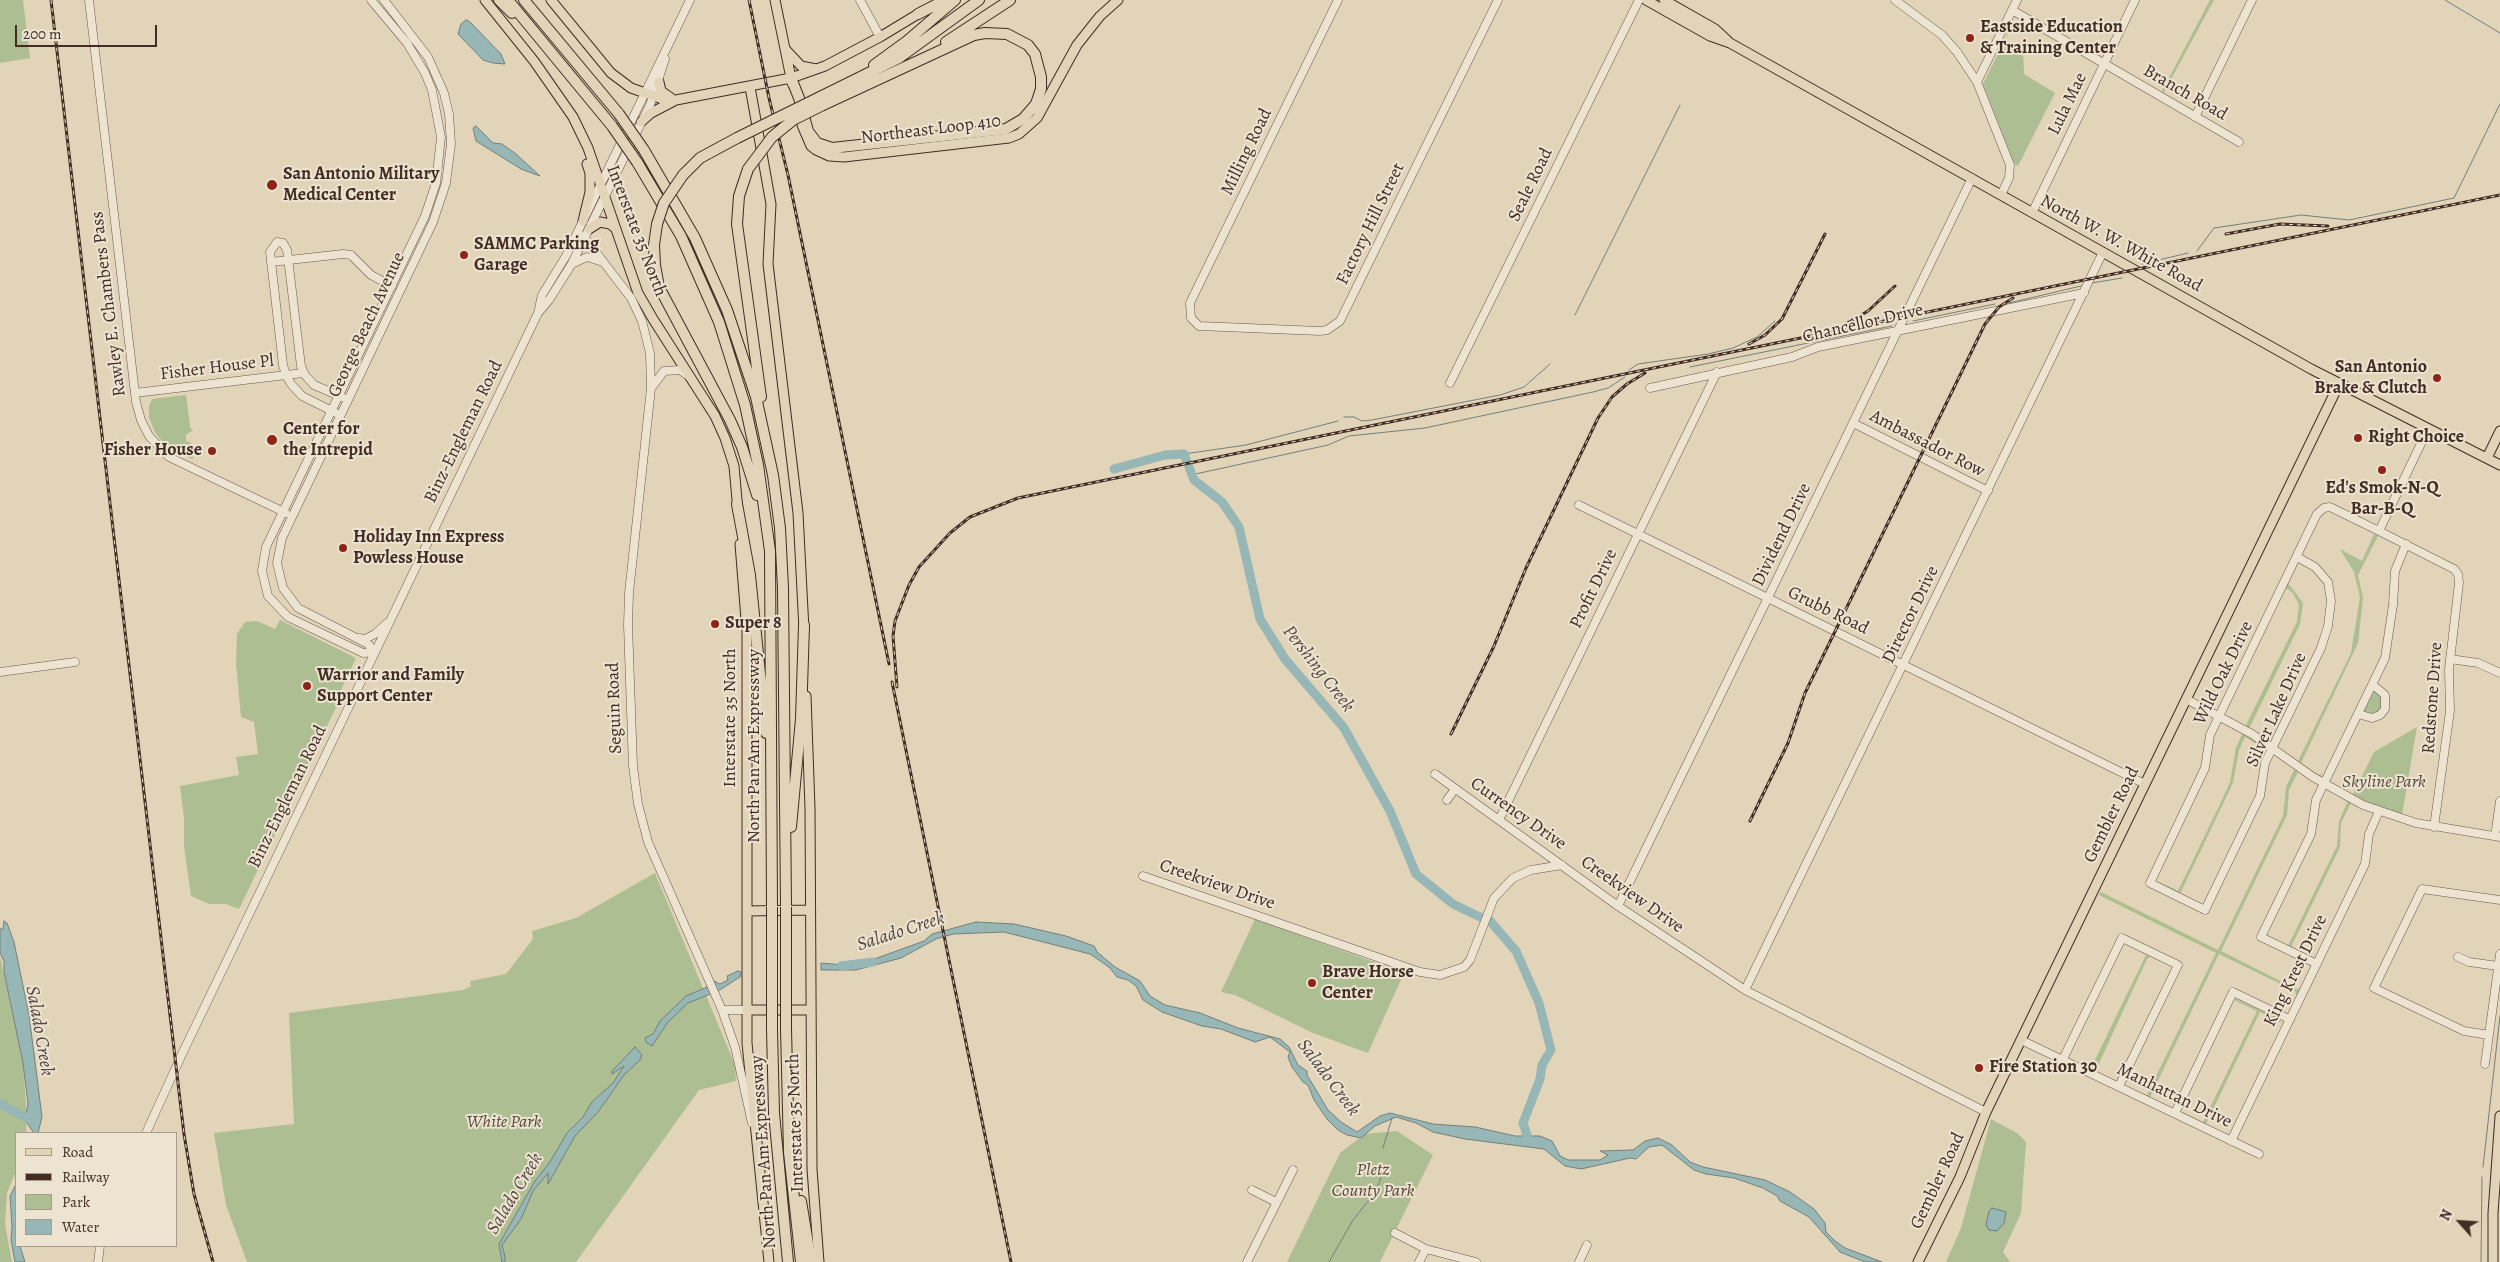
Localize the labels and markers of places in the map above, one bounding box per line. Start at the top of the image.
place label: Eastside Education & Training Center [1980,17,2123,59]
marker: Eastside Education & Training Center [1964,32,1976,44]
place label: San Antonio Military Medical Center [283,164,439,206]
marker: San Antonio Military Medical Center [265,178,279,192]
place label: SAMMC Parking Garage [474,234,599,276]
marker: SAMMC Parking Garage [458,249,470,261]
place label: San Antonio Brake & Clutch [2314,357,2427,399]
marker: San Antonio Brake & Clutch [2431,372,2443,384]
place label: Center for the Intrepid [283,419,373,462]
place label: Right Choice [2368,427,2464,449]
marker: Right Choice [2352,432,2364,444]
marker: Center for the Intrepid [265,433,279,447]
place label: Fisher House [104,440,202,462]
marker: Fisher House [206,445,218,457]
marker: Ed's Smok-N-Q Bar-B-Q [2376,464,2388,476]
place label: Ed's Smok-N-Q Bar-B-Q [2325,478,2439,520]
place label: Holiday Inn Express Powless House [353,527,504,570]
marker: Holiday Inn Express Powless House [337,542,349,554]
place label: Super 8 [725,613,782,635]
marker: Super 8 [709,618,721,630]
place label: Warrior and Family Support Center [317,665,464,708]
marker: Warrior and Family Support Center [301,680,313,692]
place label: Brave Horse Center [1322,962,1414,1004]
marker: Brave Horse Center [1306,977,1318,989]
place label: Fire Station 30 [1989,1057,2097,1079]
marker: Fire Station 30 [1973,1062,1985,1074]

